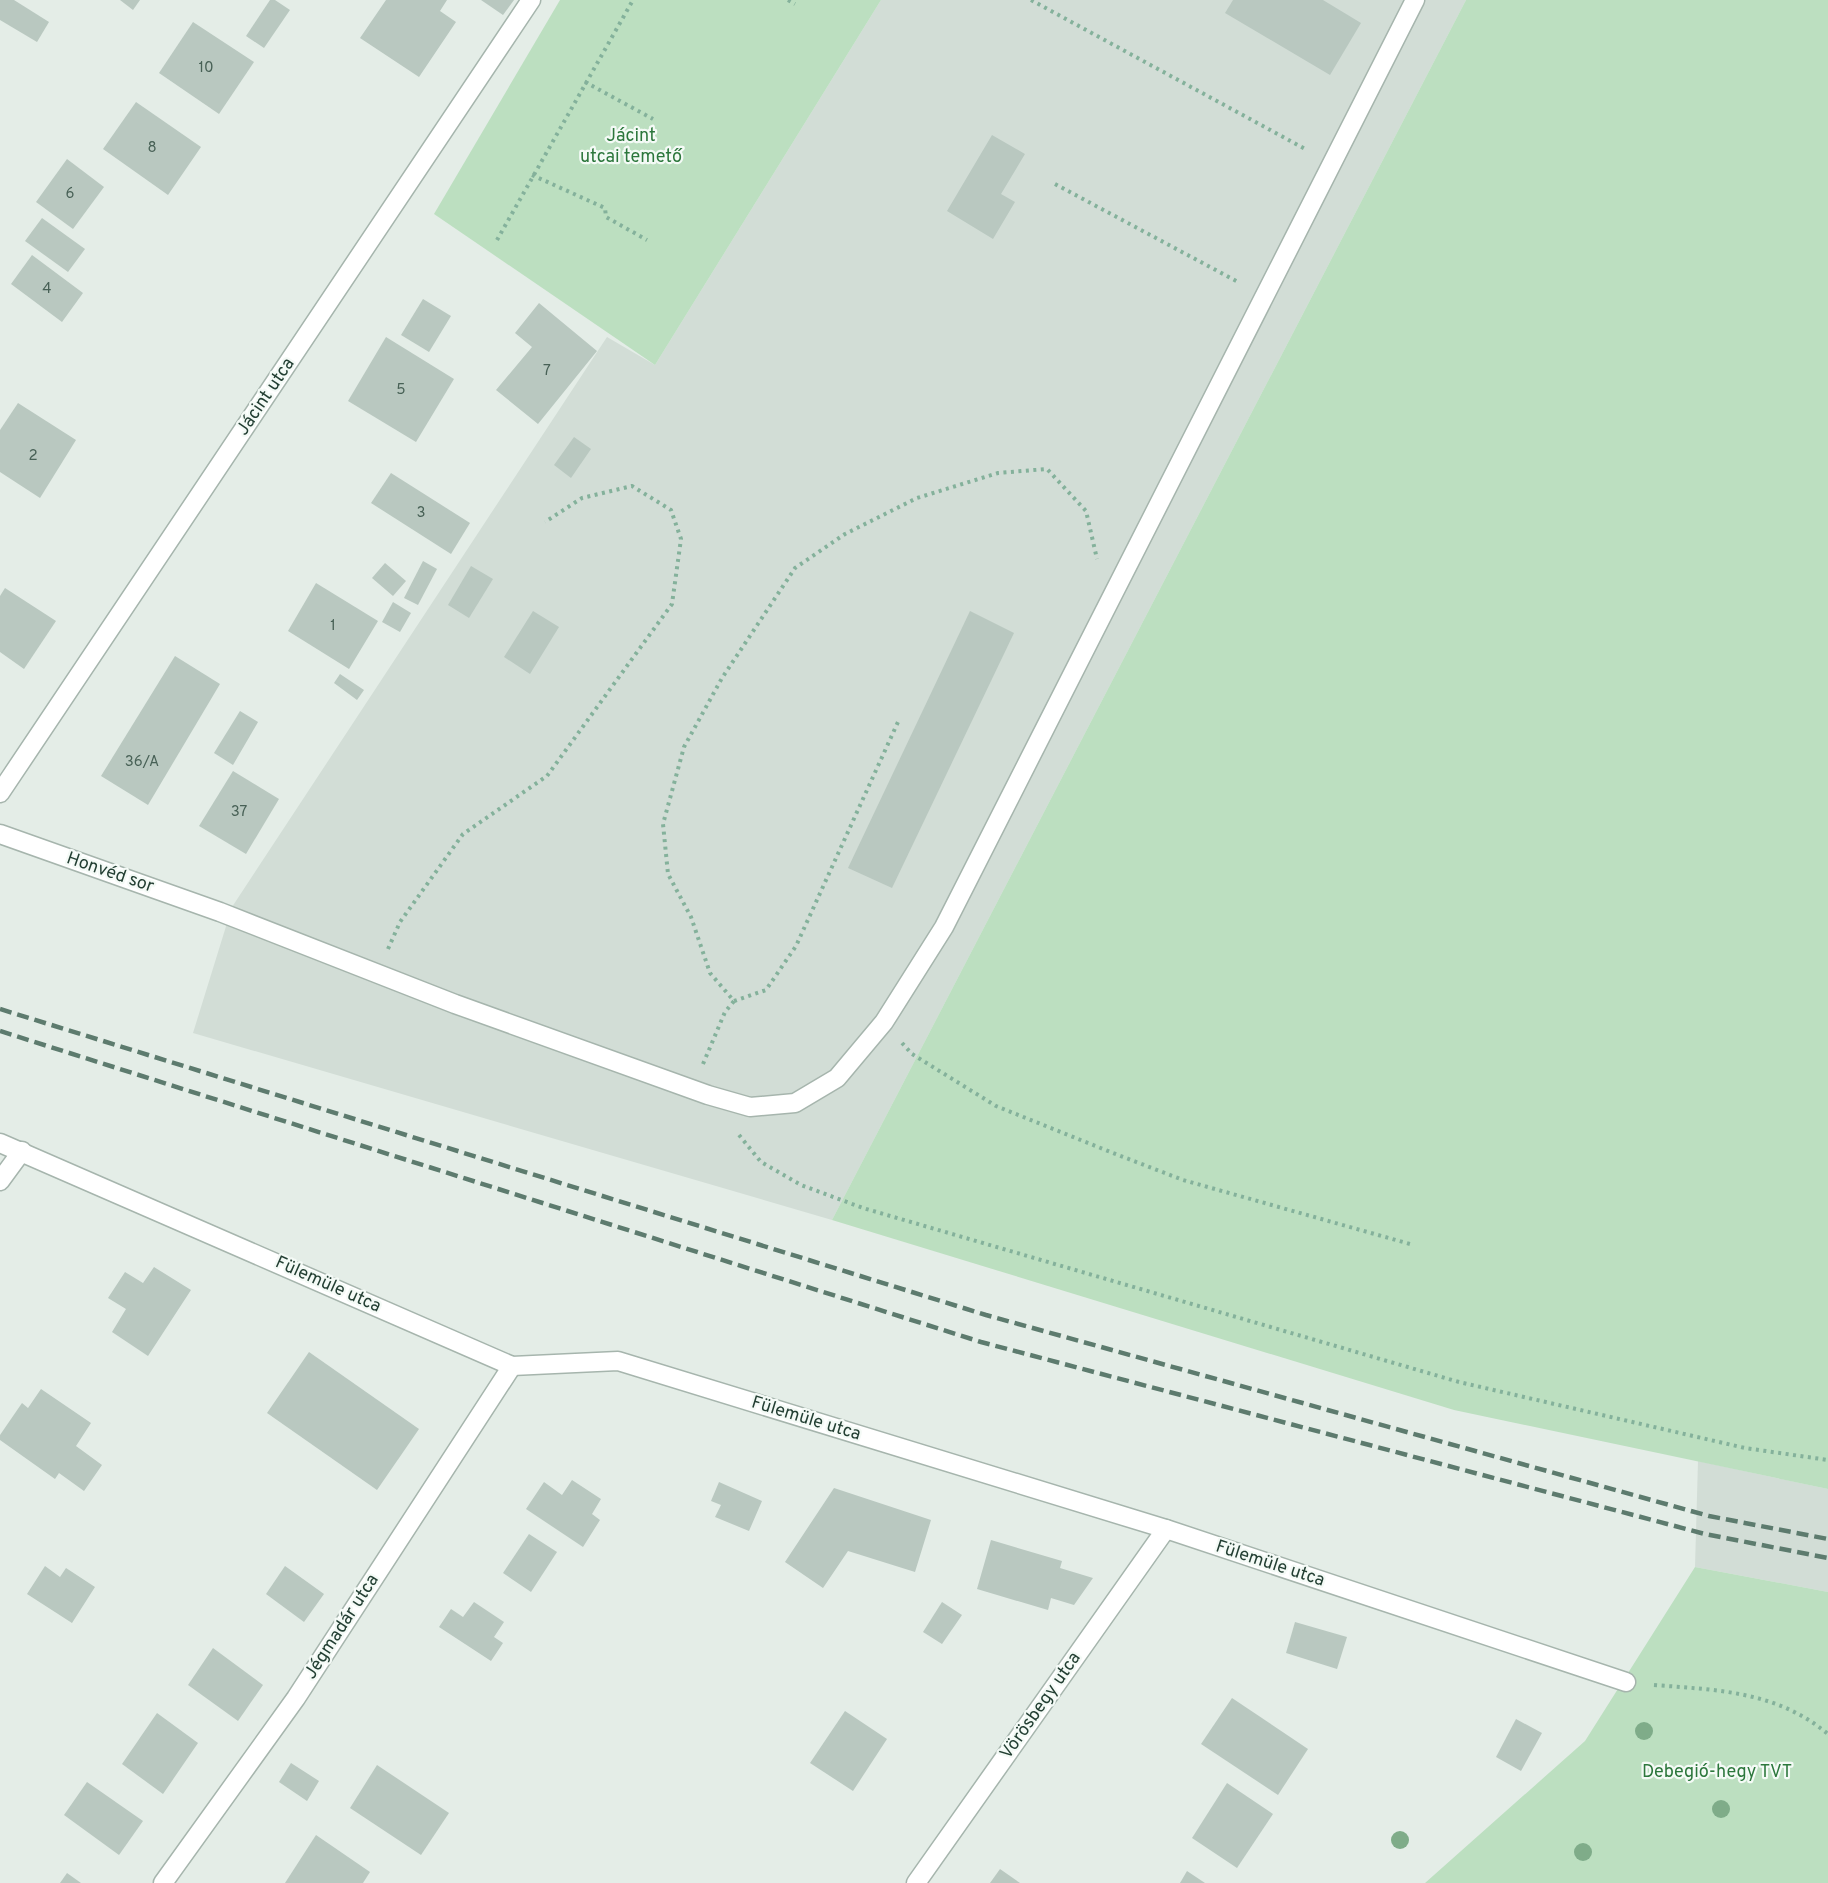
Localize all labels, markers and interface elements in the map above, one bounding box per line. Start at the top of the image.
house number: 10 [198,59,214,78]
park label: Jácint utcai temető [580,125,683,169]
house number: 8 [147,139,157,158]
house number: 6 [66,185,75,204]
house number: 4 [42,280,52,299]
street label: Jácint utca [232,354,300,440]
house number: 7 [543,362,551,381]
house number: 5 [396,381,406,400]
house number: 2 [28,447,38,466]
house number: 3 [416,504,426,523]
house number: 1 [330,617,336,636]
house number: 36/A [125,753,159,772]
house number: 37 [231,803,248,822]
street label: Honvéd sor [63,847,157,899]
street label: Fülemüle utca [272,1251,384,1319]
street label: Fülemüle utca [748,1391,864,1447]
street label: Fülemüle utca [1213,1536,1327,1592]
street label: Jégmadár utca [299,1570,385,1684]
street label: Vörösbegy utca [996,1648,1086,1764]
park label: Debegió-hegy TVT [1642,1761,1792,1784]

